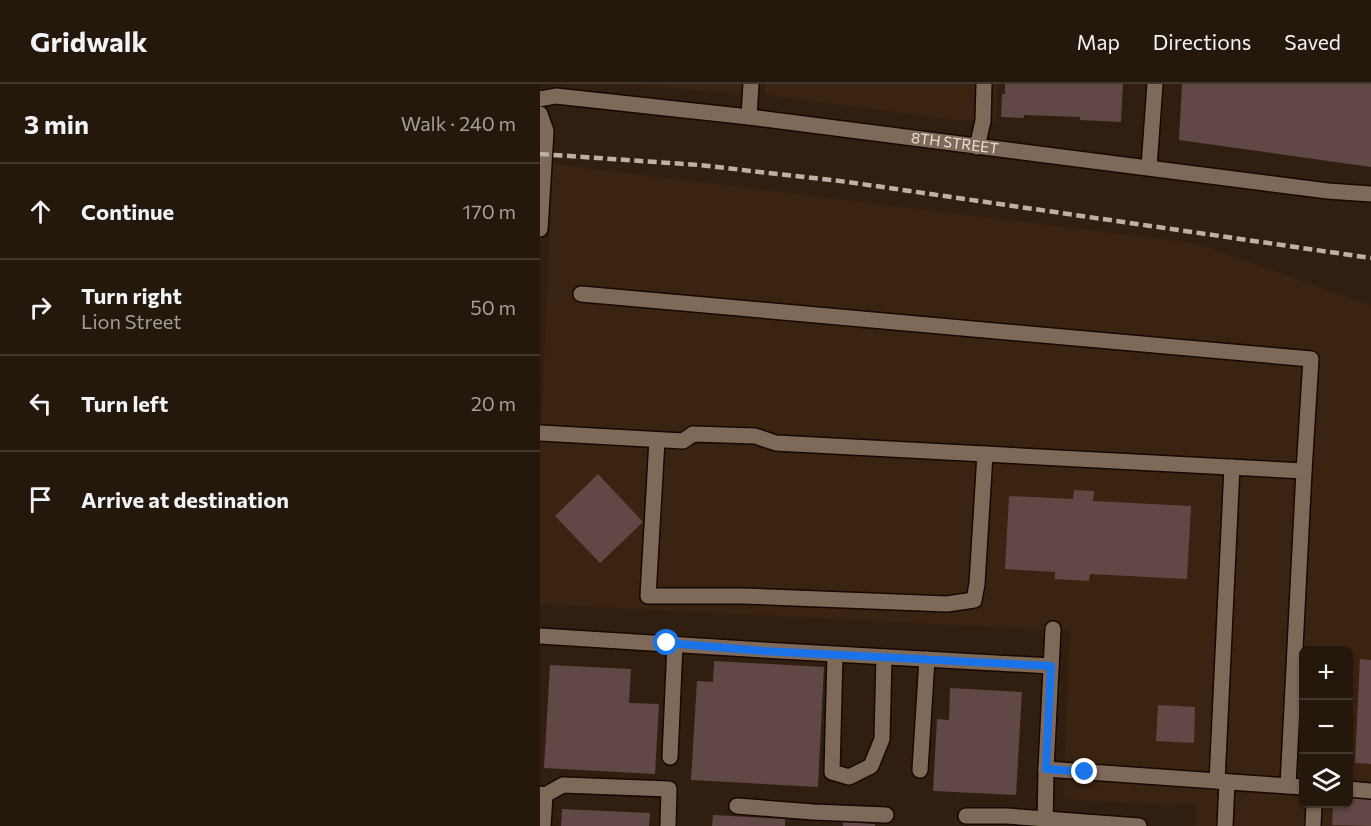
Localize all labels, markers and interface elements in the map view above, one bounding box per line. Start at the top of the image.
text: Gridwalk [30,24,148,58]
text: Map [1077,29,1120,54]
text: Directions [1153,29,1251,54]
text: Saved [1284,29,1341,54]
text: 3 min [24,108,89,139]
text: Walk · 240 m [401,111,516,135]
street label: 8TH STREET [910,128,1000,157]
icon: ahead [24,195,57,228]
text: Continue [81,198,174,225]
text: 170 m [463,199,516,223]
text: Turn right [81,282,182,309]
icon: right [24,291,57,324]
text: 50 m [470,295,516,319]
text: Lion Street [81,309,181,333]
icon: left [24,387,57,420]
text: Turn left [81,390,168,417]
text: 20 m [471,391,516,415]
icon: arrive [24,483,57,516]
text: Arrive at destination [81,486,289,513]
route start [653,629,679,655]
map controls [1299,646,1353,808]
button: + [1299,646,1353,700]
button: − [1299,700,1353,754]
button: layers [1299,754,1353,808]
route end [1071,758,1097,784]

